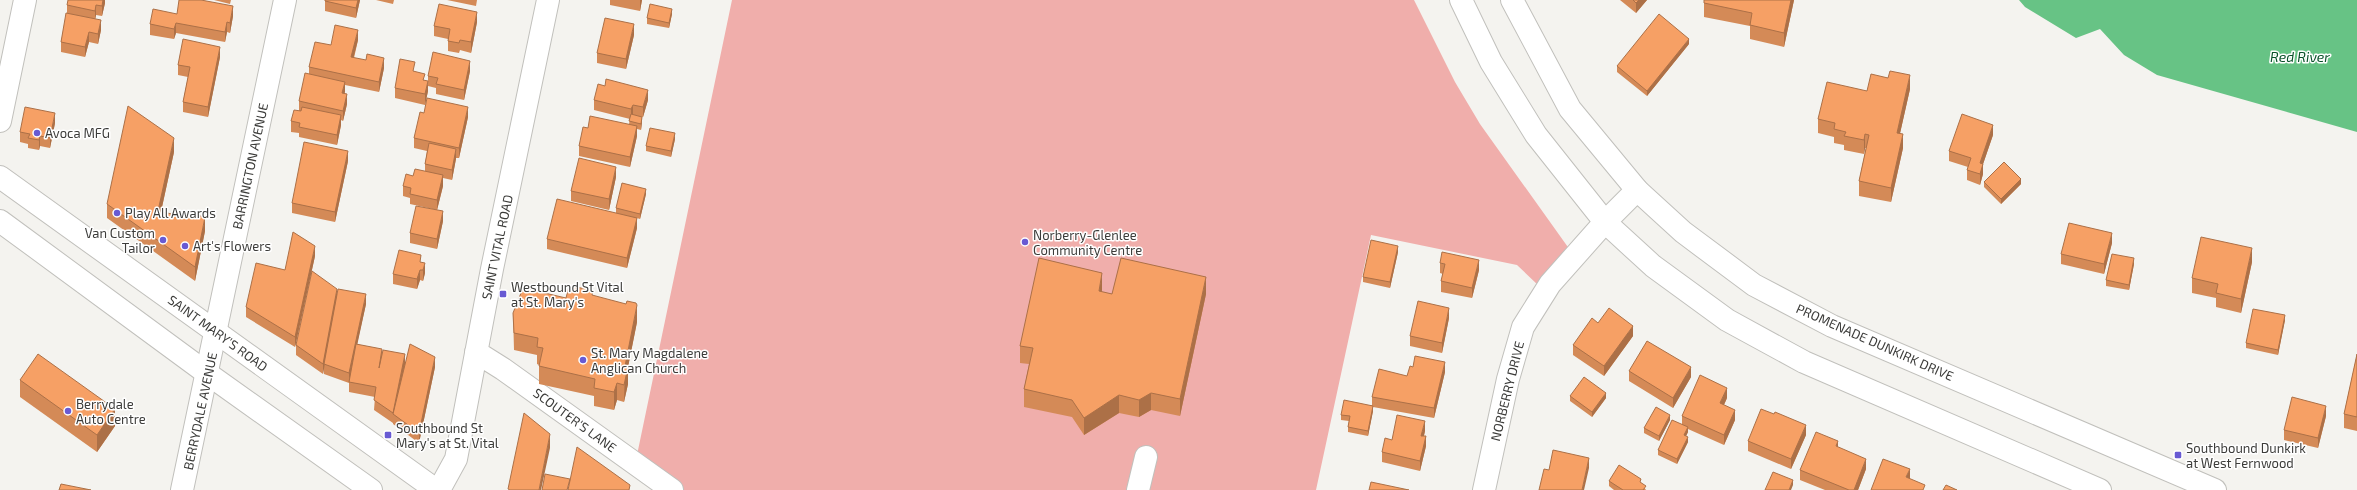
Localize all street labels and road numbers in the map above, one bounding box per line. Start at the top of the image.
street label: BARRINGTON AVENUE [229,101,271,231]
street label: SAINT VITAL ROAD [478,193,516,301]
street label: SAINT MARY'S ROAD [165,291,271,375]
street label: PROMENADE DUNKIRK DRIVE [1794,300,1956,384]
street label: NORBERRY DRIVE [1487,339,1527,443]
street label: BERRYDALE AVENUE [180,351,220,471]
street label: SCOUTER'S LANE [530,384,620,456]

